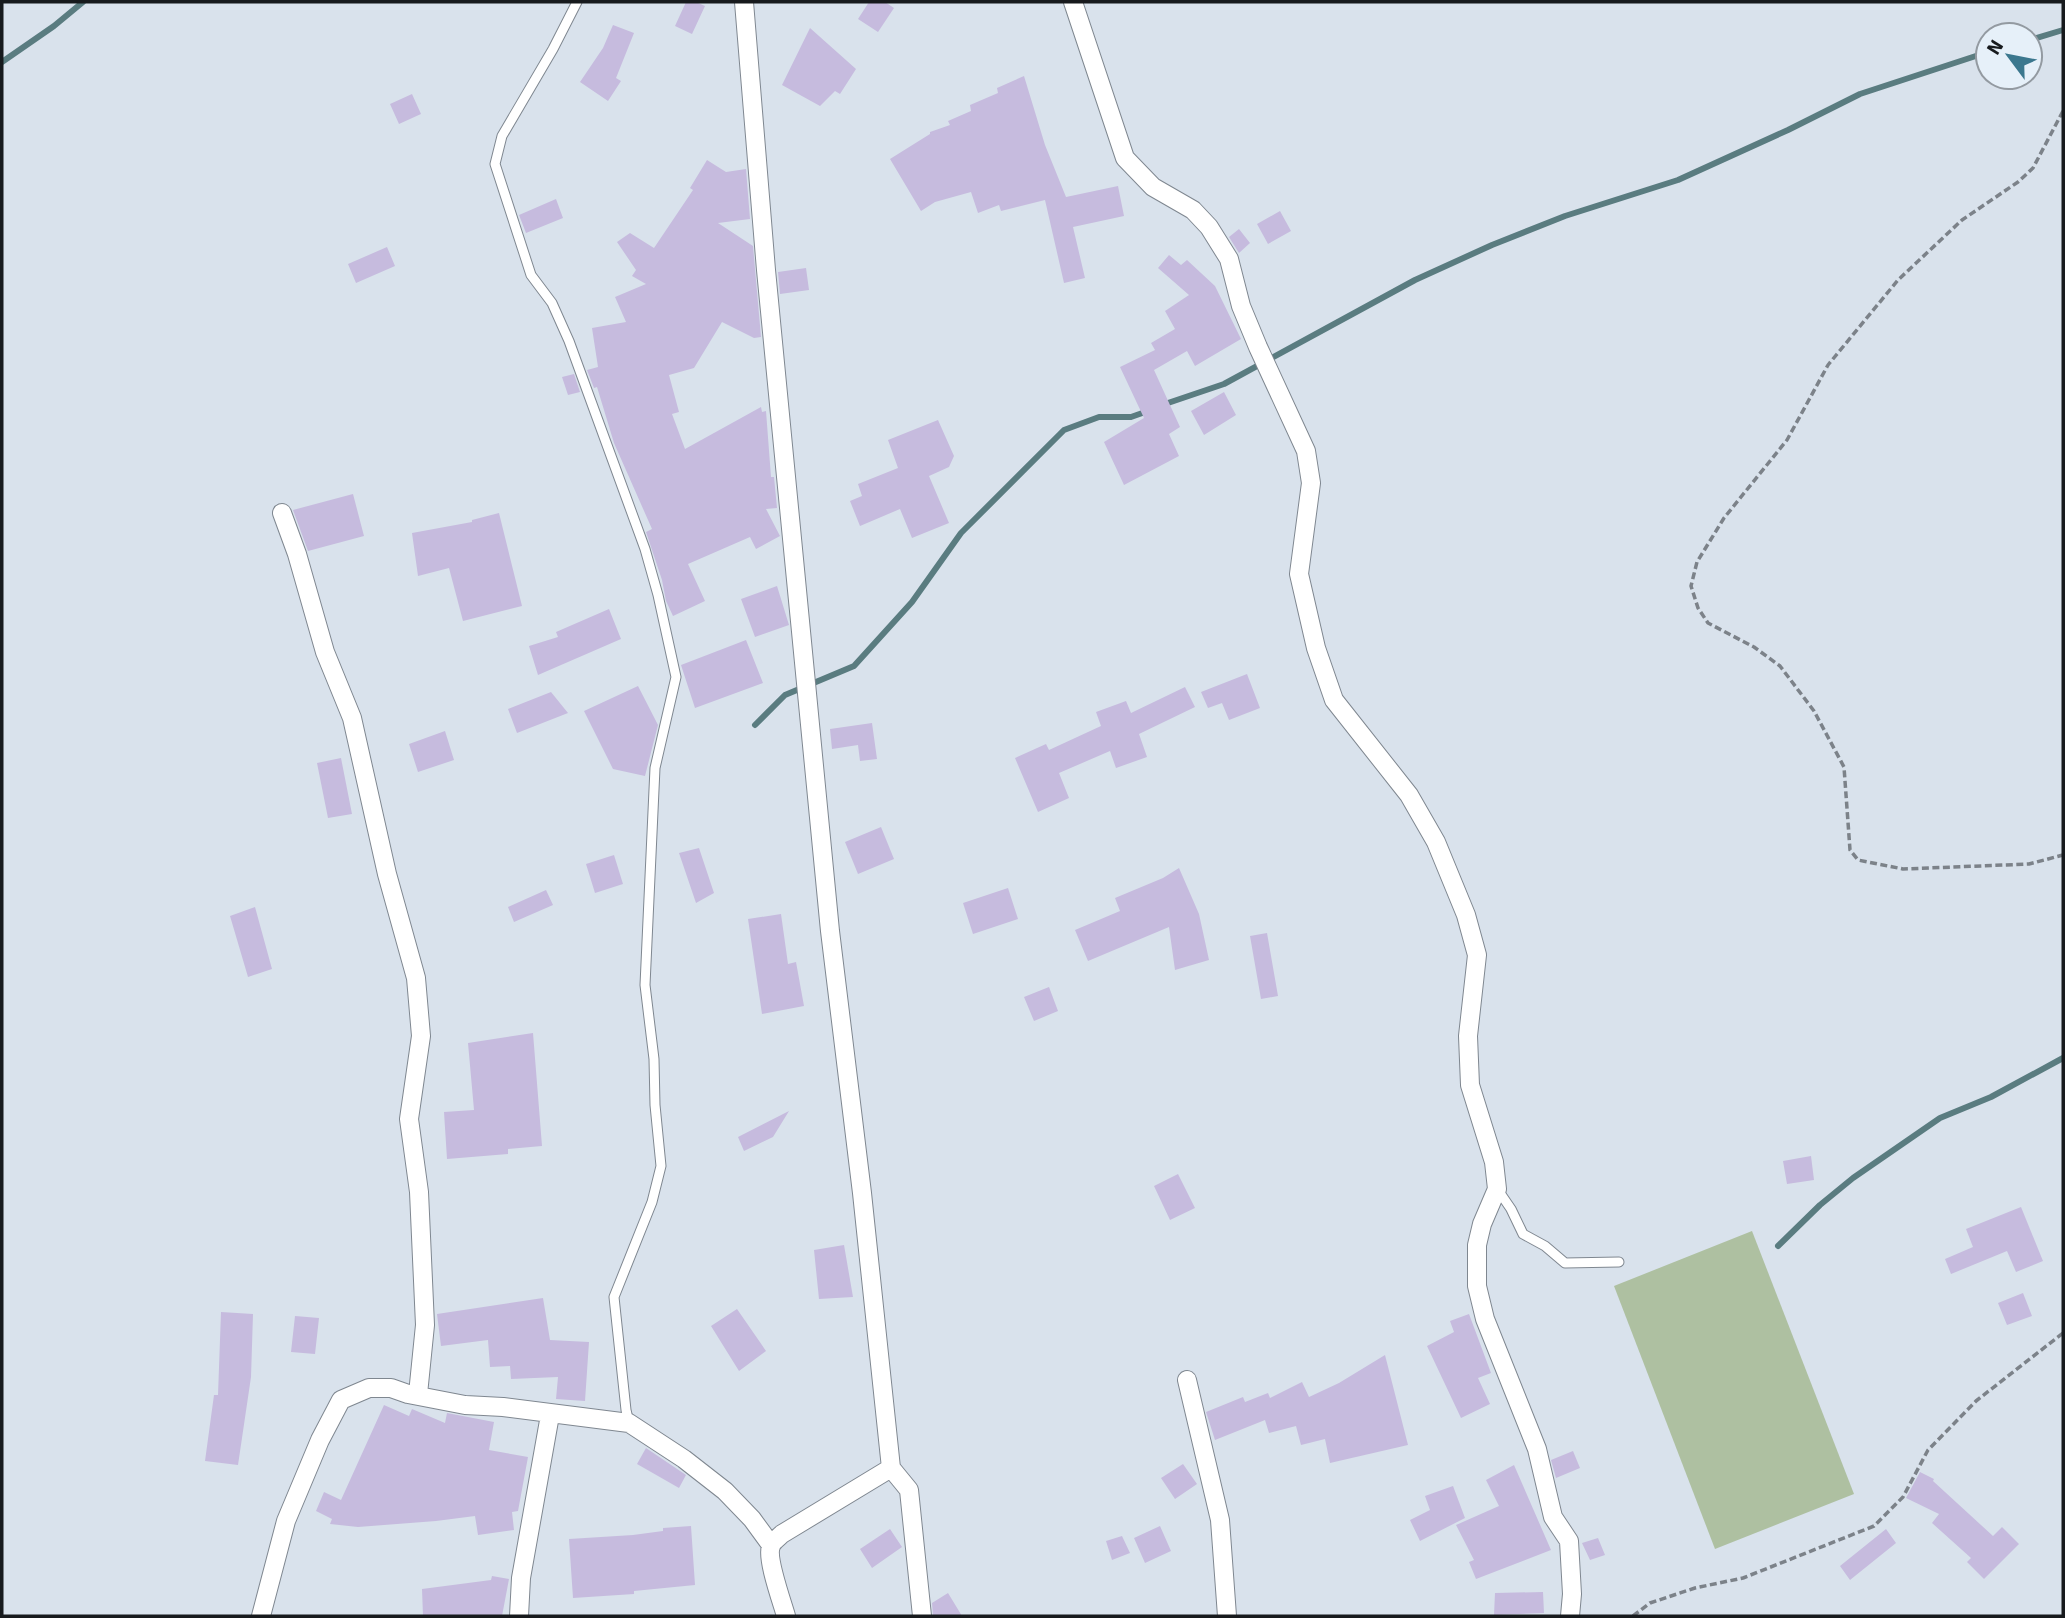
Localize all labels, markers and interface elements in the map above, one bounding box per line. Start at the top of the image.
north arrow [1974,21,2044,91]
text: N [1982,36,2009,59]

